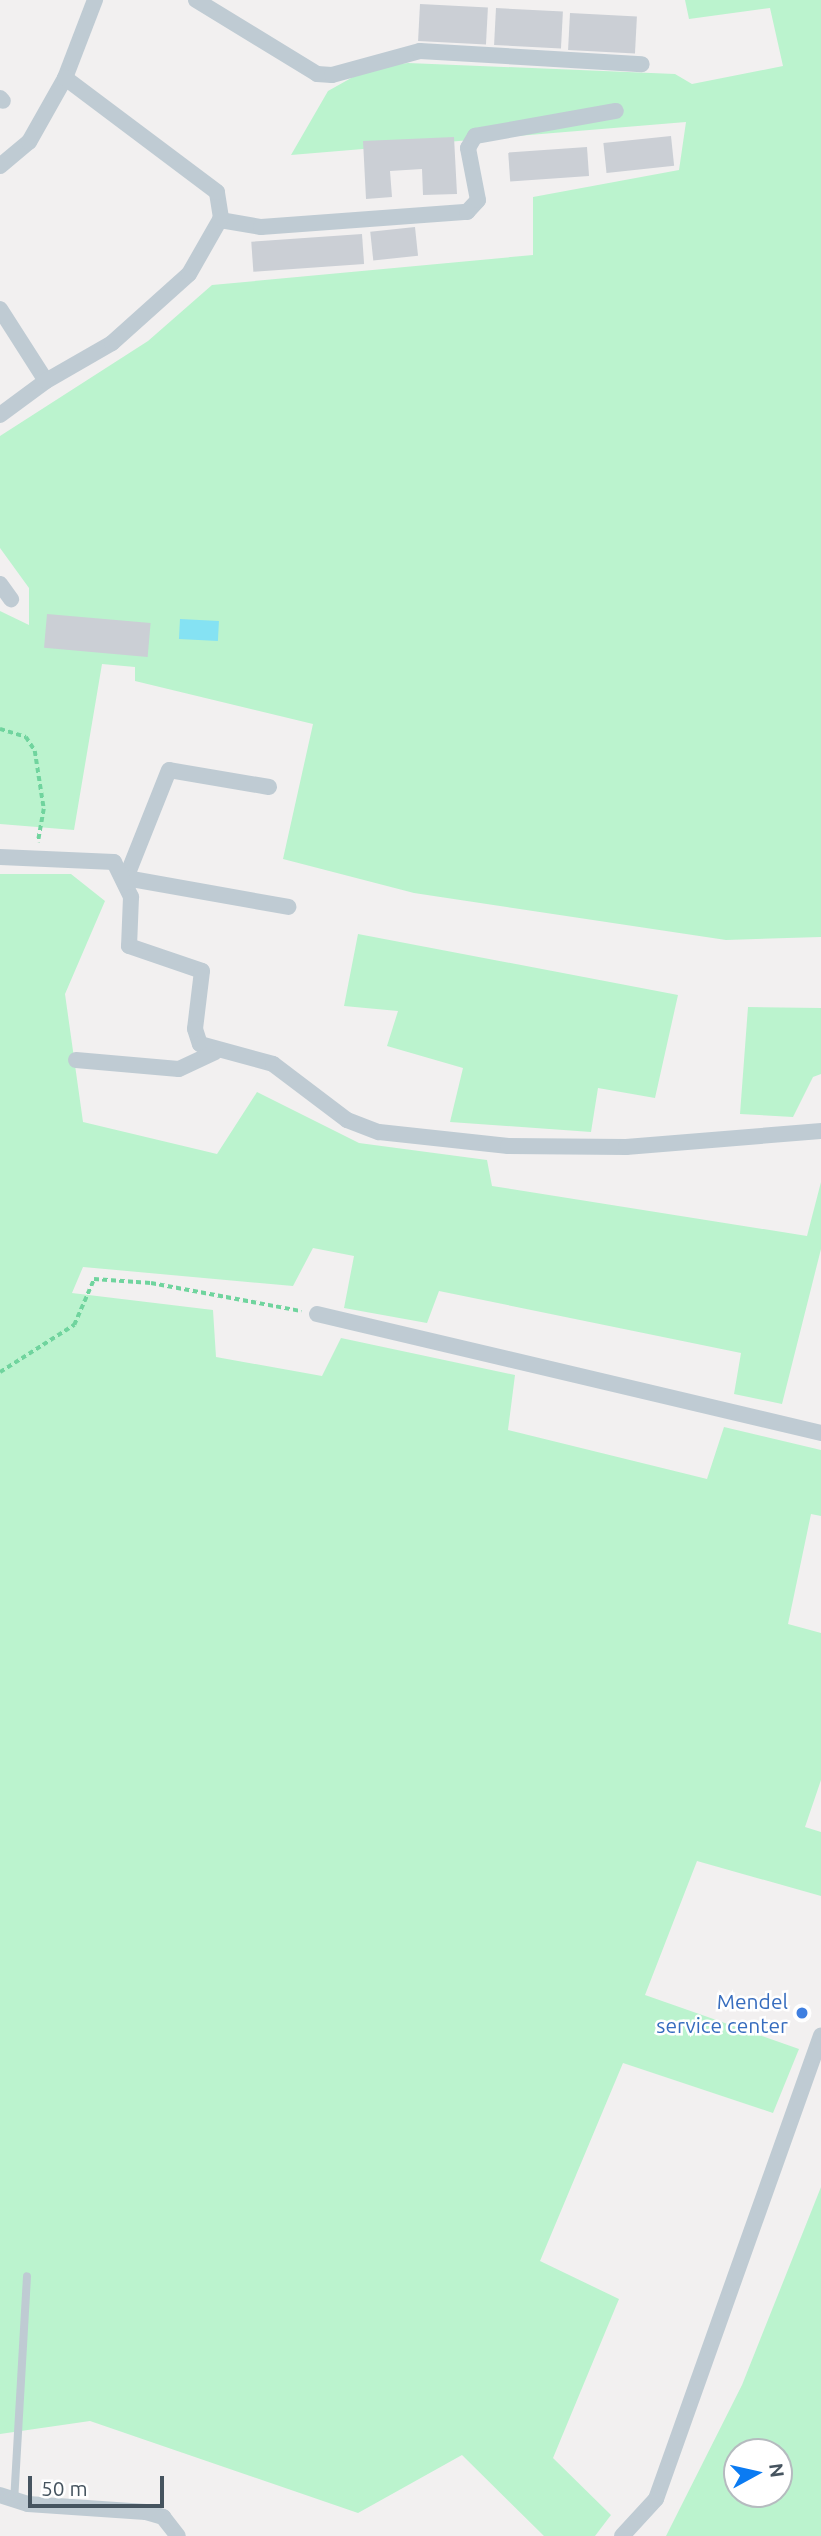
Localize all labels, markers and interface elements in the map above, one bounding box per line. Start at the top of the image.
place label: Mendel service center [656,1988,788,2038]
marker: Mendel service center [794,2005,810,2021]
north arrow [723,2438,793,2508]
scale bar [32,2462,168,2506]
text: N [765,2462,789,2479]
text: 50 m [41,2476,88,2500]

